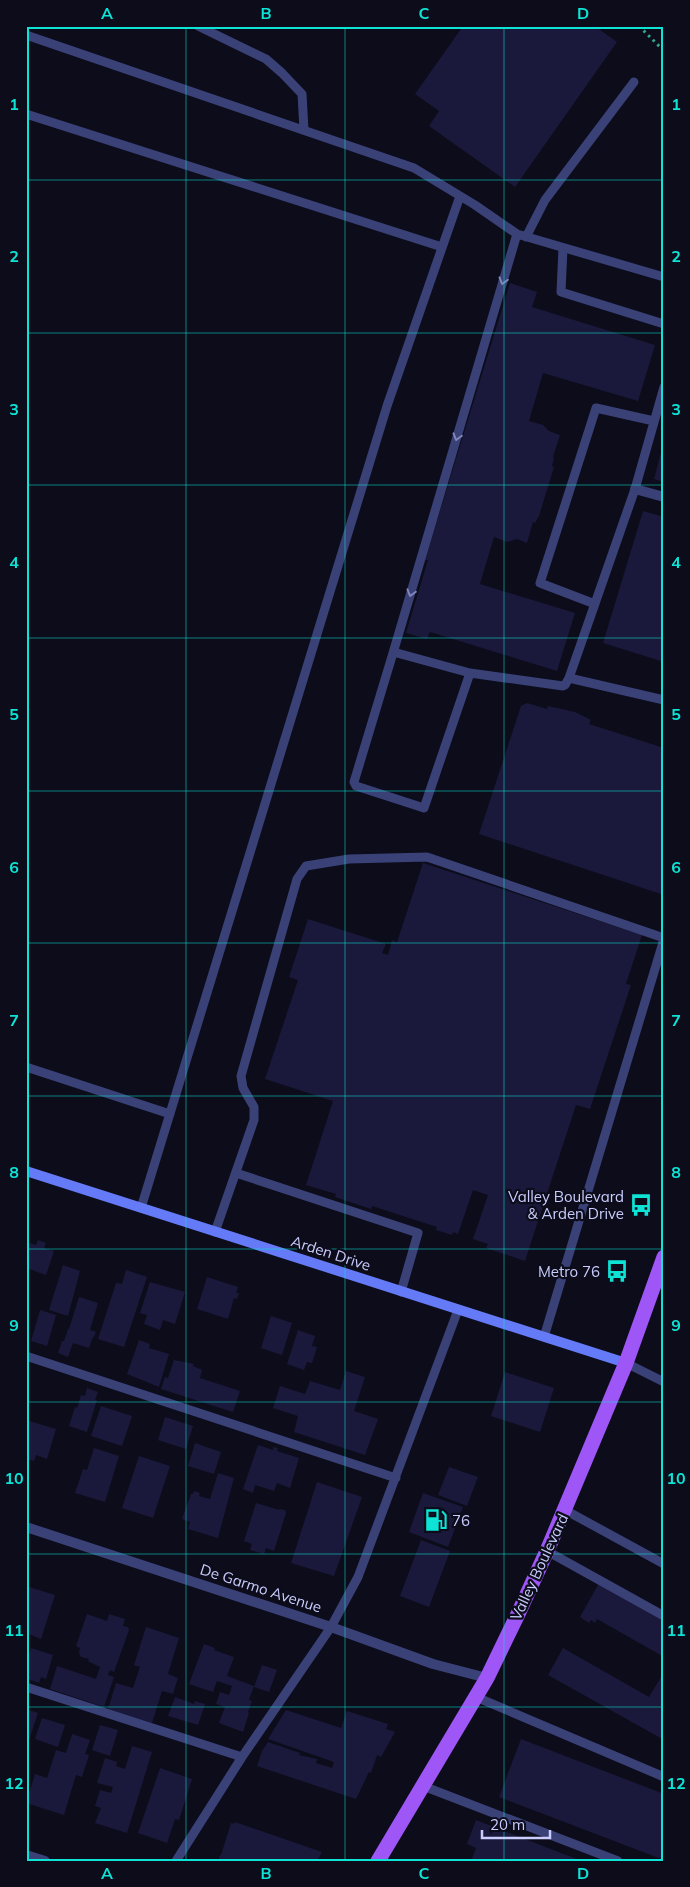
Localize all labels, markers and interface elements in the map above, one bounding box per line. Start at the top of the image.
text: A [101,3,113,23]
text: B [260,3,272,23]
text: C [419,3,430,23]
text: D [577,3,589,23]
text: 1 [9,94,19,114]
text: 1 [671,94,681,114]
text: 2 [9,246,19,266]
text: 2 [671,246,681,266]
one-way arrow [498,277,509,285]
text: 3 [9,399,19,419]
text: 3 [671,399,681,419]
one-way arrow [452,432,462,441]
text: 4 [9,552,19,572]
text: 4 [671,552,681,572]
one-way arrow [406,588,416,596]
text: 5 [9,704,19,724]
text: 5 [671,704,681,724]
text: 6 [9,857,19,877]
text: 6 [671,857,681,877]
text: 7 [9,1010,19,1030]
text: 7 [671,1010,681,1030]
text: 8 [9,1162,19,1182]
text: 8 [671,1162,681,1182]
place label: Valley Boulevard & Arden Drive [508,1187,624,1223]
bus stop icon: Valley Boulevard & Arden Drive [628,1192,654,1218]
street label: Arden Drive [289,1231,373,1275]
bus stop icon: Metro 76 [604,1258,630,1284]
place label: Metro 76 [538,1262,600,1281]
text: 9 [9,1315,19,1335]
text: 9 [671,1315,681,1335]
text: 10 [4,1468,24,1488]
text: 10 [666,1468,686,1488]
fuel station icon: 76 [423,1507,449,1533]
street label: Valley Boulevard [506,1510,572,1624]
place label: 76 [452,1511,470,1530]
street label: De Garmo Avenue [198,1559,324,1617]
text: 11 [4,1620,24,1640]
text: 11 [666,1620,686,1640]
text: 12 [4,1773,24,1793]
text: 12 [666,1773,686,1793]
scale bar [482,1807,550,1839]
text: 20 m [490,1815,525,1834]
text: A [101,1863,113,1883]
text: B [260,1863,272,1883]
text: C [419,1863,430,1883]
text: D [577,1863,589,1883]

